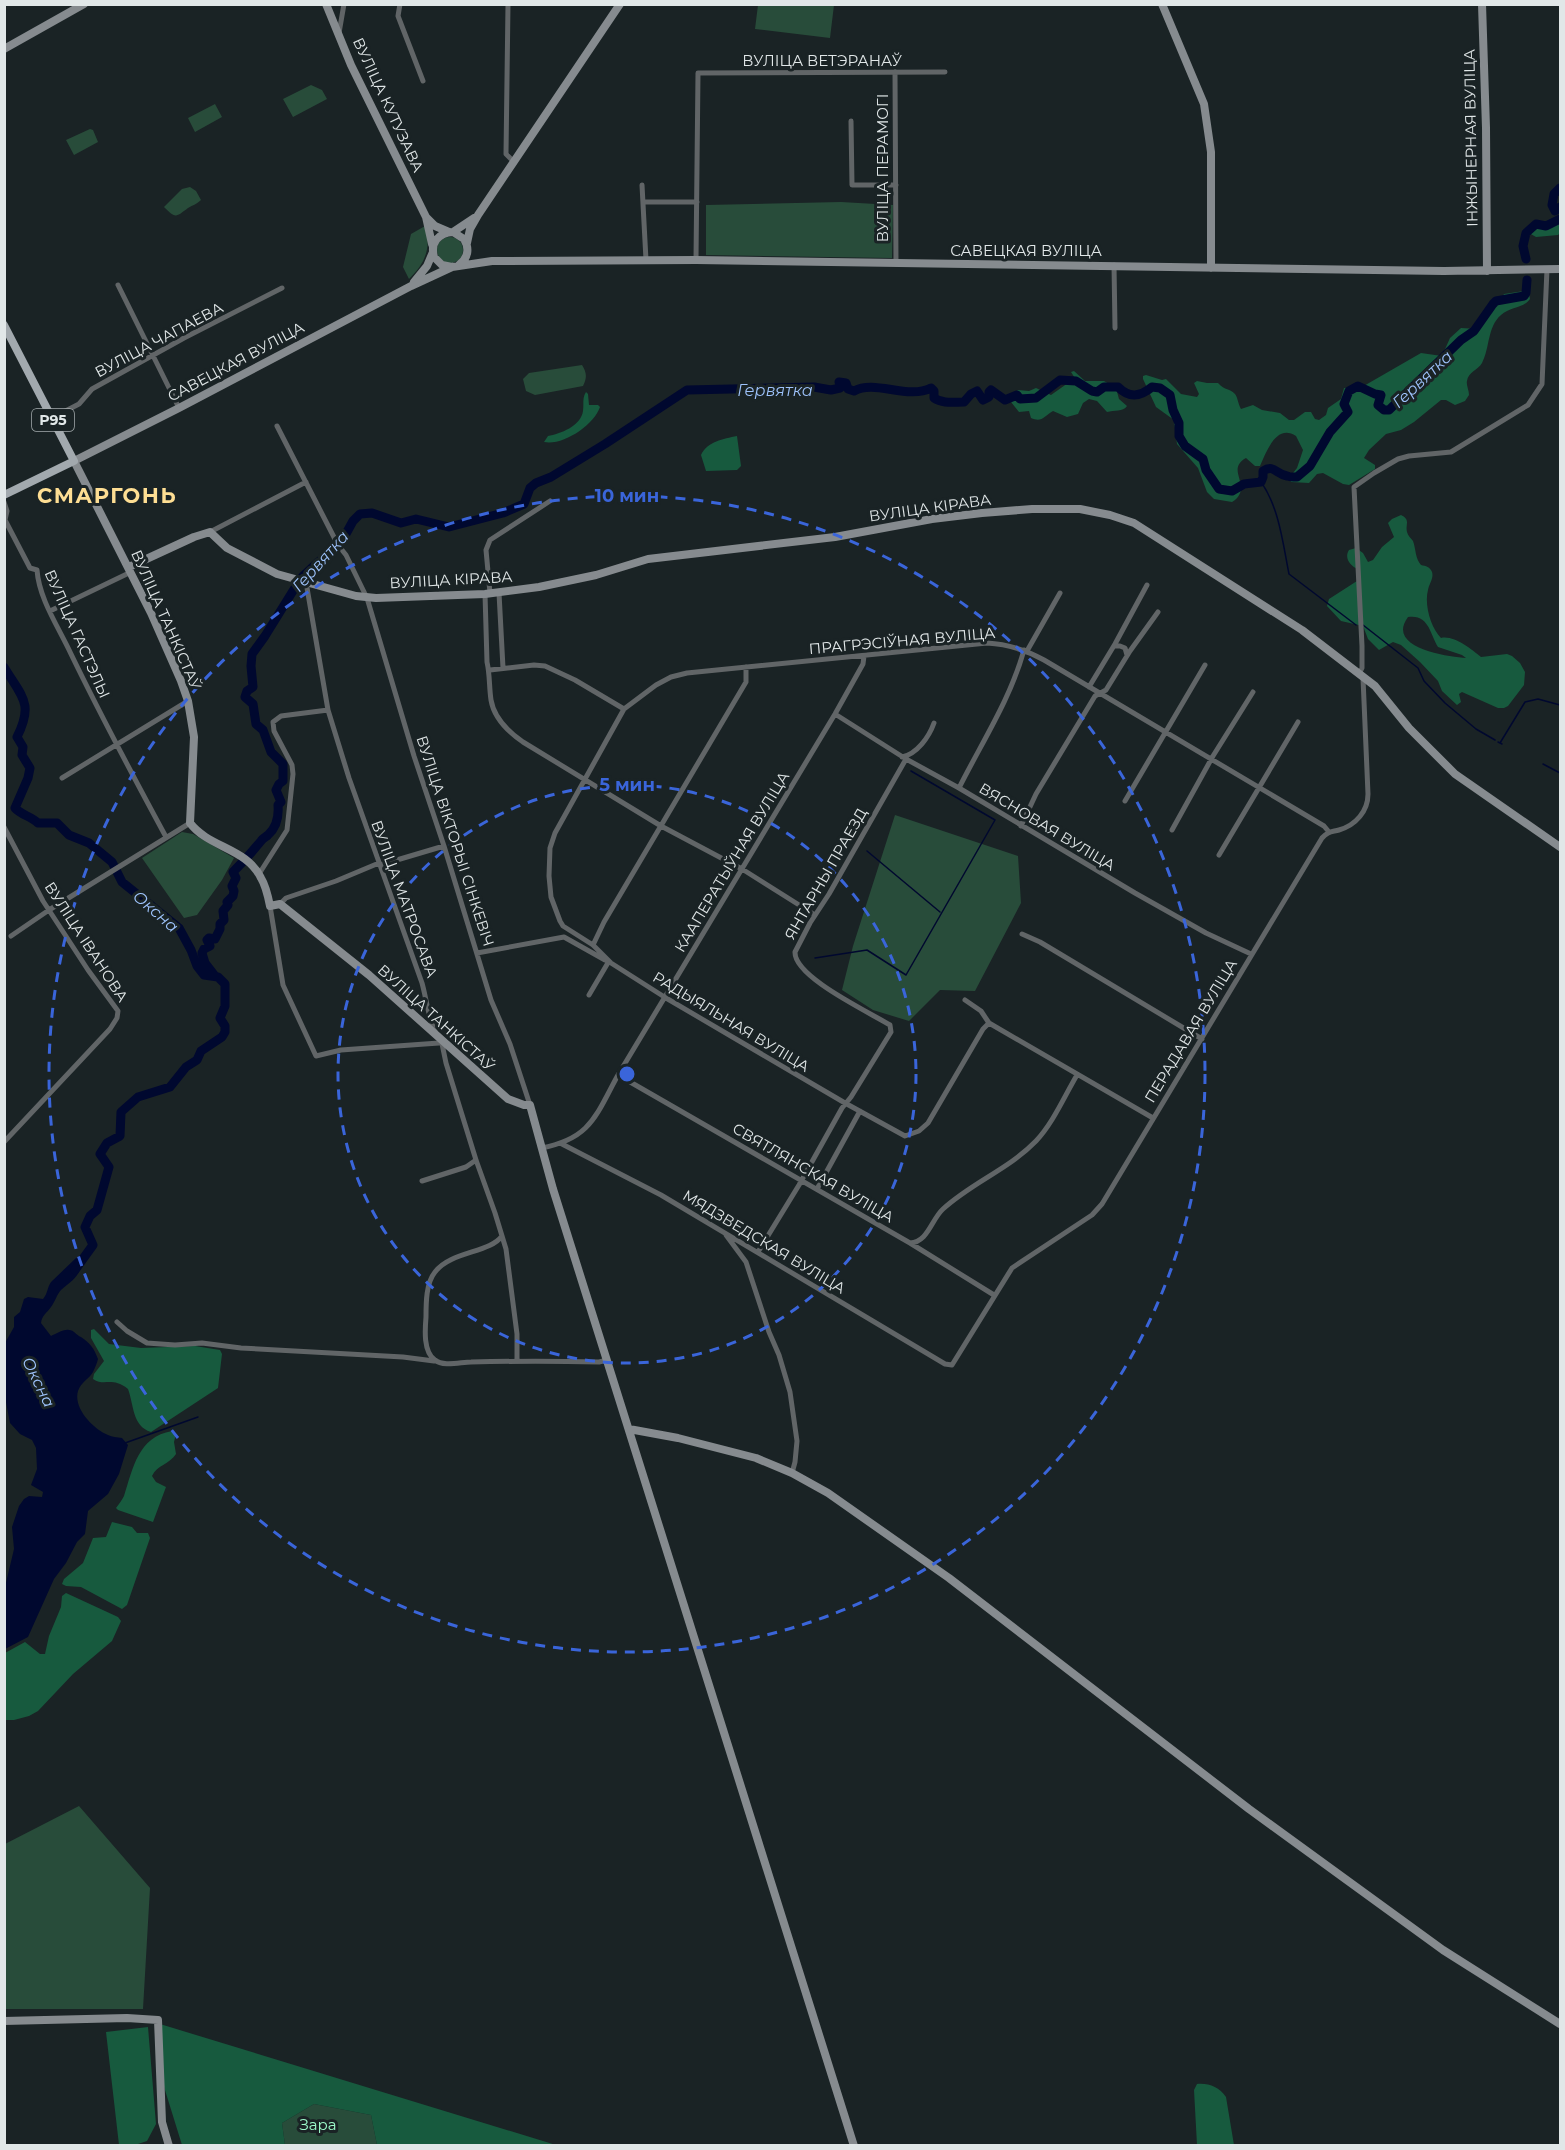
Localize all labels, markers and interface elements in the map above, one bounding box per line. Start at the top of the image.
street label: ВУЛІЦА КУТУЗАВА [349,34,428,175]
street label: ІНЖЫНЕРНАЯ ВУЛІЦА [1459,49,1482,227]
street label: ВУЛІЦА ВЕТЭРАНАЎ [742,51,903,70]
street label: ВУЛІЦА ПЕРАМОГІ [873,94,892,242]
street label: САВЕЦКАЯ ВУЛІЦА [950,241,1102,260]
street label: ВУЛІЦА ЧАПАЕВА [91,298,226,381]
street label: САВЕЦКАЯ ВУЛІЦА [164,318,307,406]
water label: Гервятка [1388,347,1456,412]
water label: Гервятка [737,381,813,400]
road number: Р95 [32,409,74,431]
district label: СМАРГОНЬ [37,483,177,508]
text: 10 мин [595,485,659,507]
street label: ВУЛІЦА КІРАВА [868,490,992,525]
water label: Гервятка [288,527,353,596]
street label: ВУЛІЦА ТАНКІСТАЎ [127,547,206,693]
street label: ВУЛІЦА ГАСТЭЛЫ [41,567,114,701]
street label: ВУЛІЦА КІРАВА [389,567,513,592]
street label: ПРАГРЭСІЎНАЯ ВУЛІЦА [808,623,996,658]
street label: ВУЛІЦА ВІКТОРЫІ СІНКЕВІЧ [412,733,499,949]
street label: КААПЕРАТЫЎНАЯ ВУЛІЦА [670,768,793,955]
text: 5 мин [599,774,655,796]
street label: ВЯСНОВАЯ ВУЛІЦА [976,778,1119,875]
street label: ЯНТАРНЫ ПРАЕЗД [780,804,871,943]
street label: ВУЛІЦА МАТРОСАВА [367,818,442,980]
street label: ВУЛІЦА ІВАНОВА [41,878,132,1005]
water label: Оксна [129,887,182,936]
street label: ПЕРАДАВАЯ ВУЛІЦА [1140,956,1241,1106]
street label: ВУЛІЦА ТАНКІСТАЎ [374,960,499,1076]
street label: РАДЫЯЛЬНАЯ ВУЛІЦА [649,967,813,1076]
centre of rings [617,1064,637,1084]
street label: СВЯТЛЯНСКАЯ ВУЛІЦА [729,1119,897,1227]
street label: МЯДЗВЕДСКАЯ ВУЛІЦА [679,1185,849,1298]
water label: Оксна [18,1354,59,1411]
park label: Зара [299,2115,337,2134]

